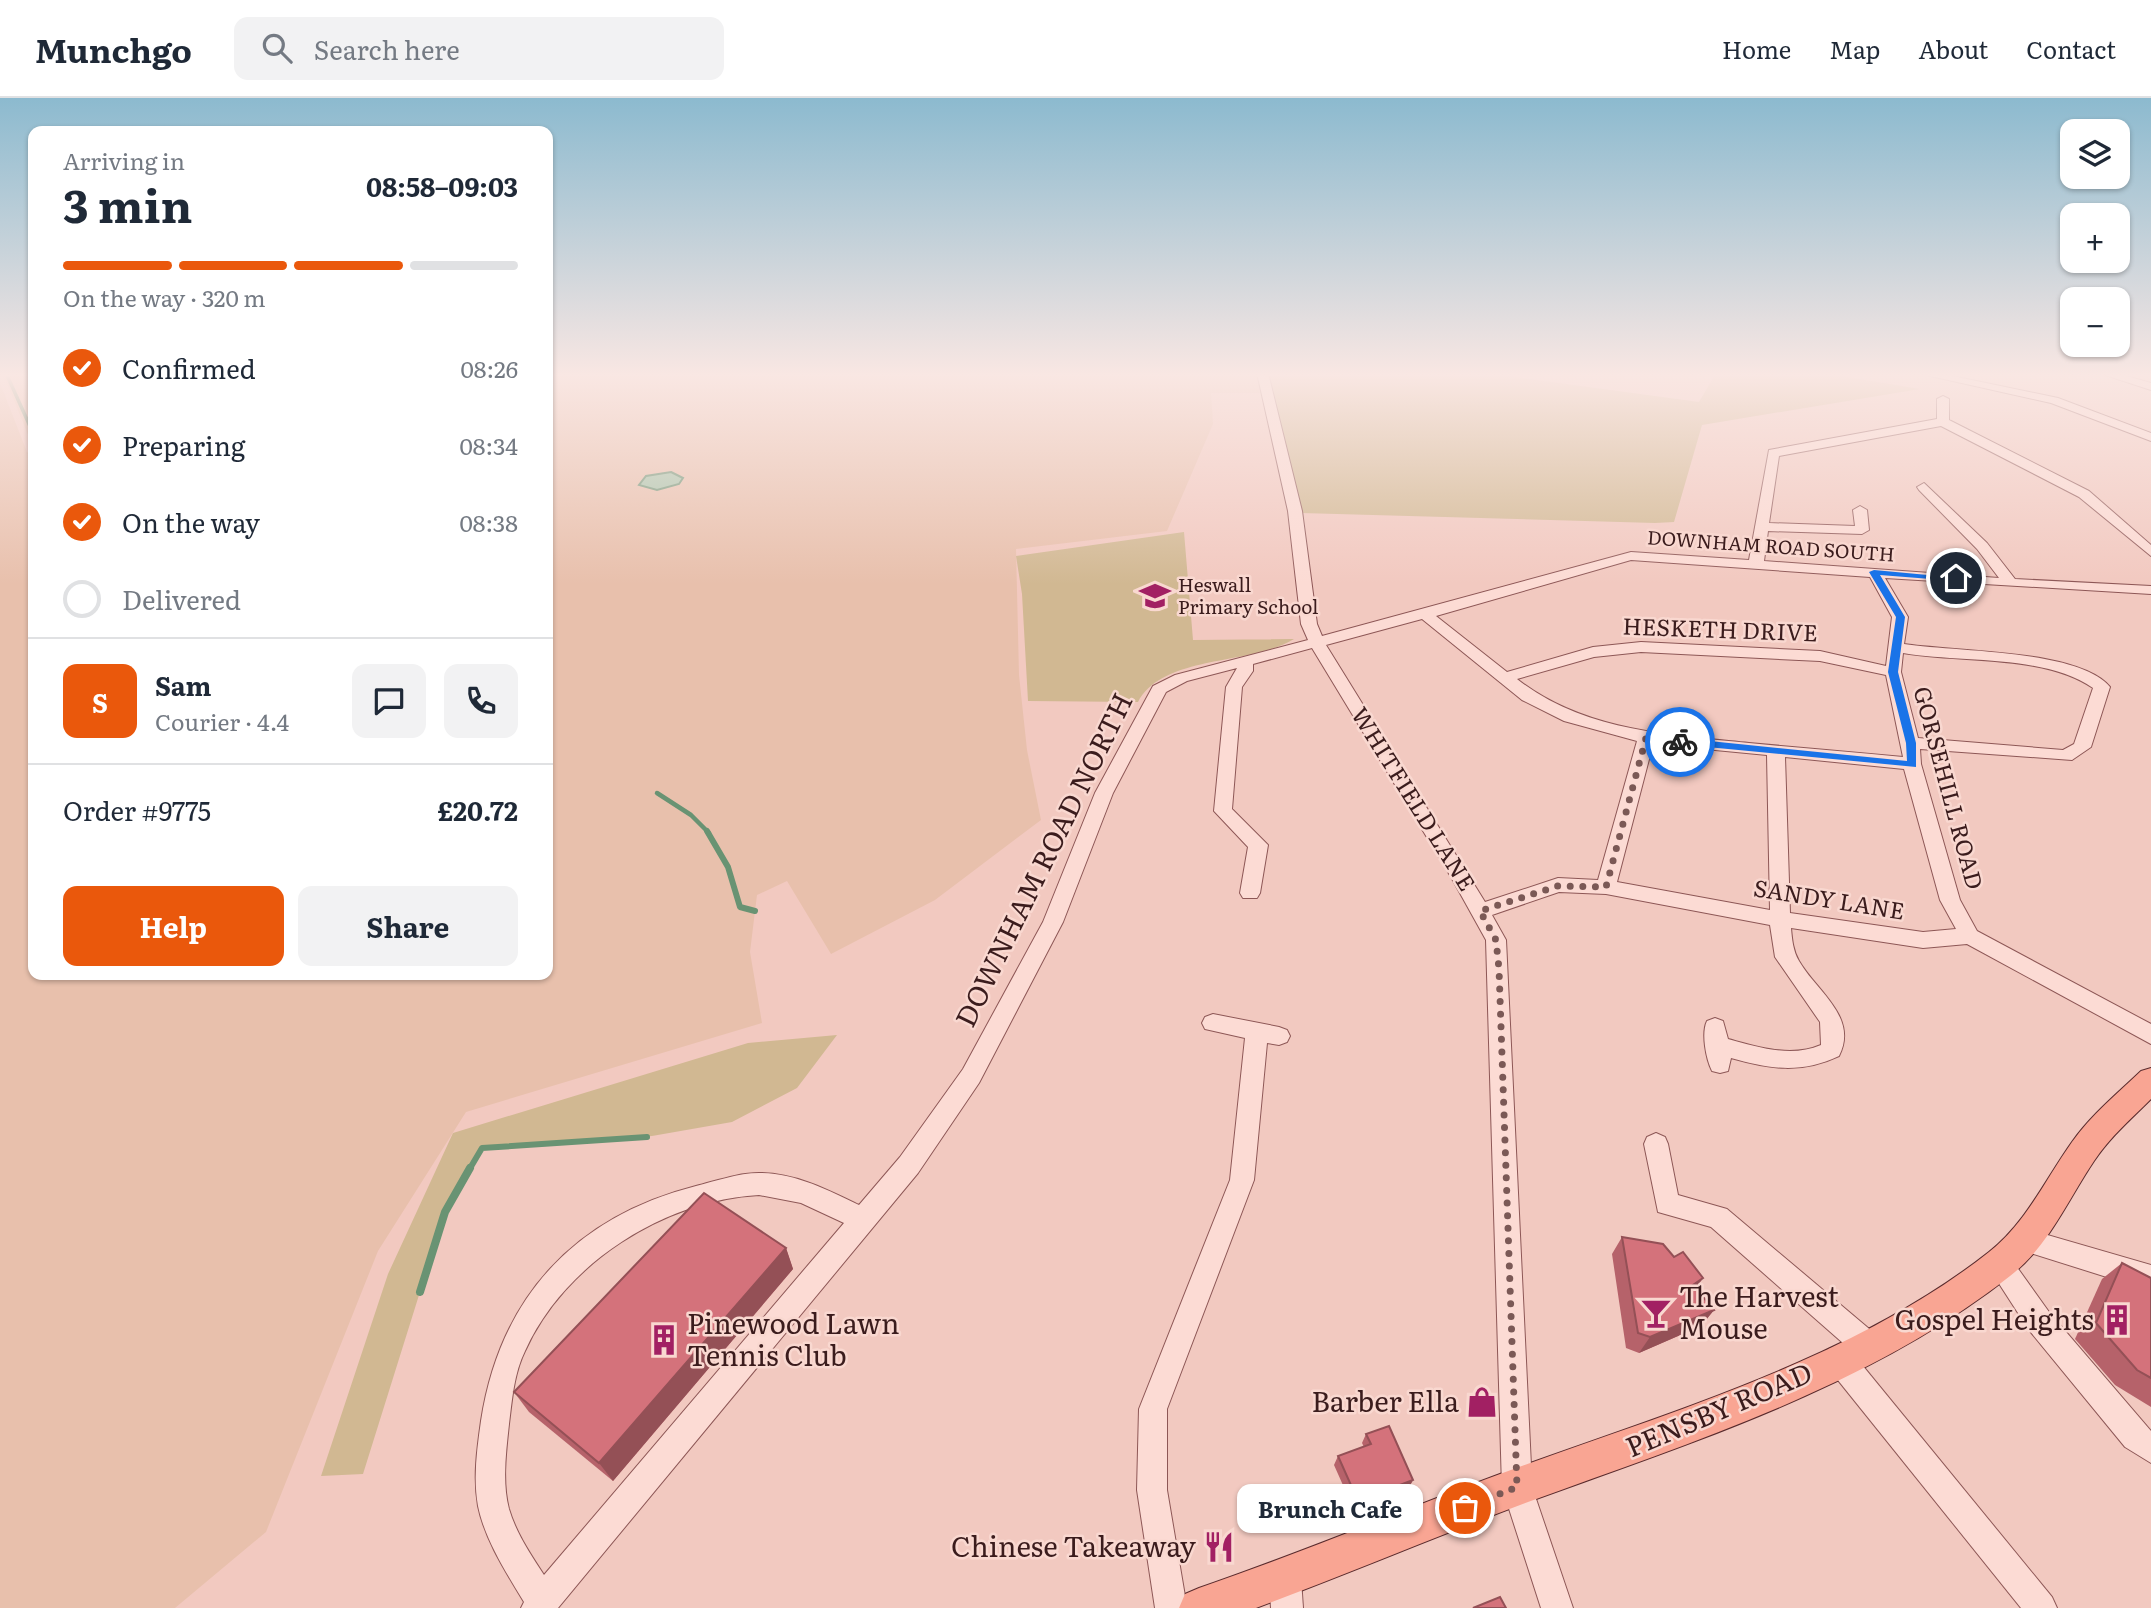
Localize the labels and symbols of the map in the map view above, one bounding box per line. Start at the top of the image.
street label: DOWNHAM ROAD SOUTH [1646,522,1896,568]
pin [1926,548,1986,608]
place label: Heswall Primary School [1178,570,1319,620]
school or university icon: Heswall Primary School [1138,579,1172,613]
street label: HESKETH DRIVE [1622,608,1818,648]
street label: GORSEHILL ROAD [1906,682,1993,893]
street label: DOWNHAM ROAD NORTH [943,685,1142,1033]
street label: WHITFIELD LANE [1344,699,1485,897]
courier [1645,707,1715,777]
street label: SANDY LANE [1751,869,1907,927]
place label: The Harvest Mouse [1679,1274,1839,1348]
bar icon: The Harvest Mouse [1639,1296,1673,1330]
place label: Gospel Heights [1894,1297,2094,1339]
place label: Pinewood Lawn Tennis Club [687,1301,900,1375]
building icon: Gospel Heights [2100,1303,2134,1337]
building icon: Pinewood Lawn Tennis Club [647,1323,681,1357]
street label: PENSBY ROAD [1618,1350,1818,1466]
place label: Barber Ella [1311,1379,1459,1421]
shop icon: Barber Ella [1465,1385,1499,1419]
pin [1435,1478,1495,1538]
callout: Brunch Cafe [1238,1484,1423,1532]
place label: Chinese Takeaway [951,1524,1197,1566]
restaurant icon: Chinese Takeaway [1202,1530,1236,1564]

